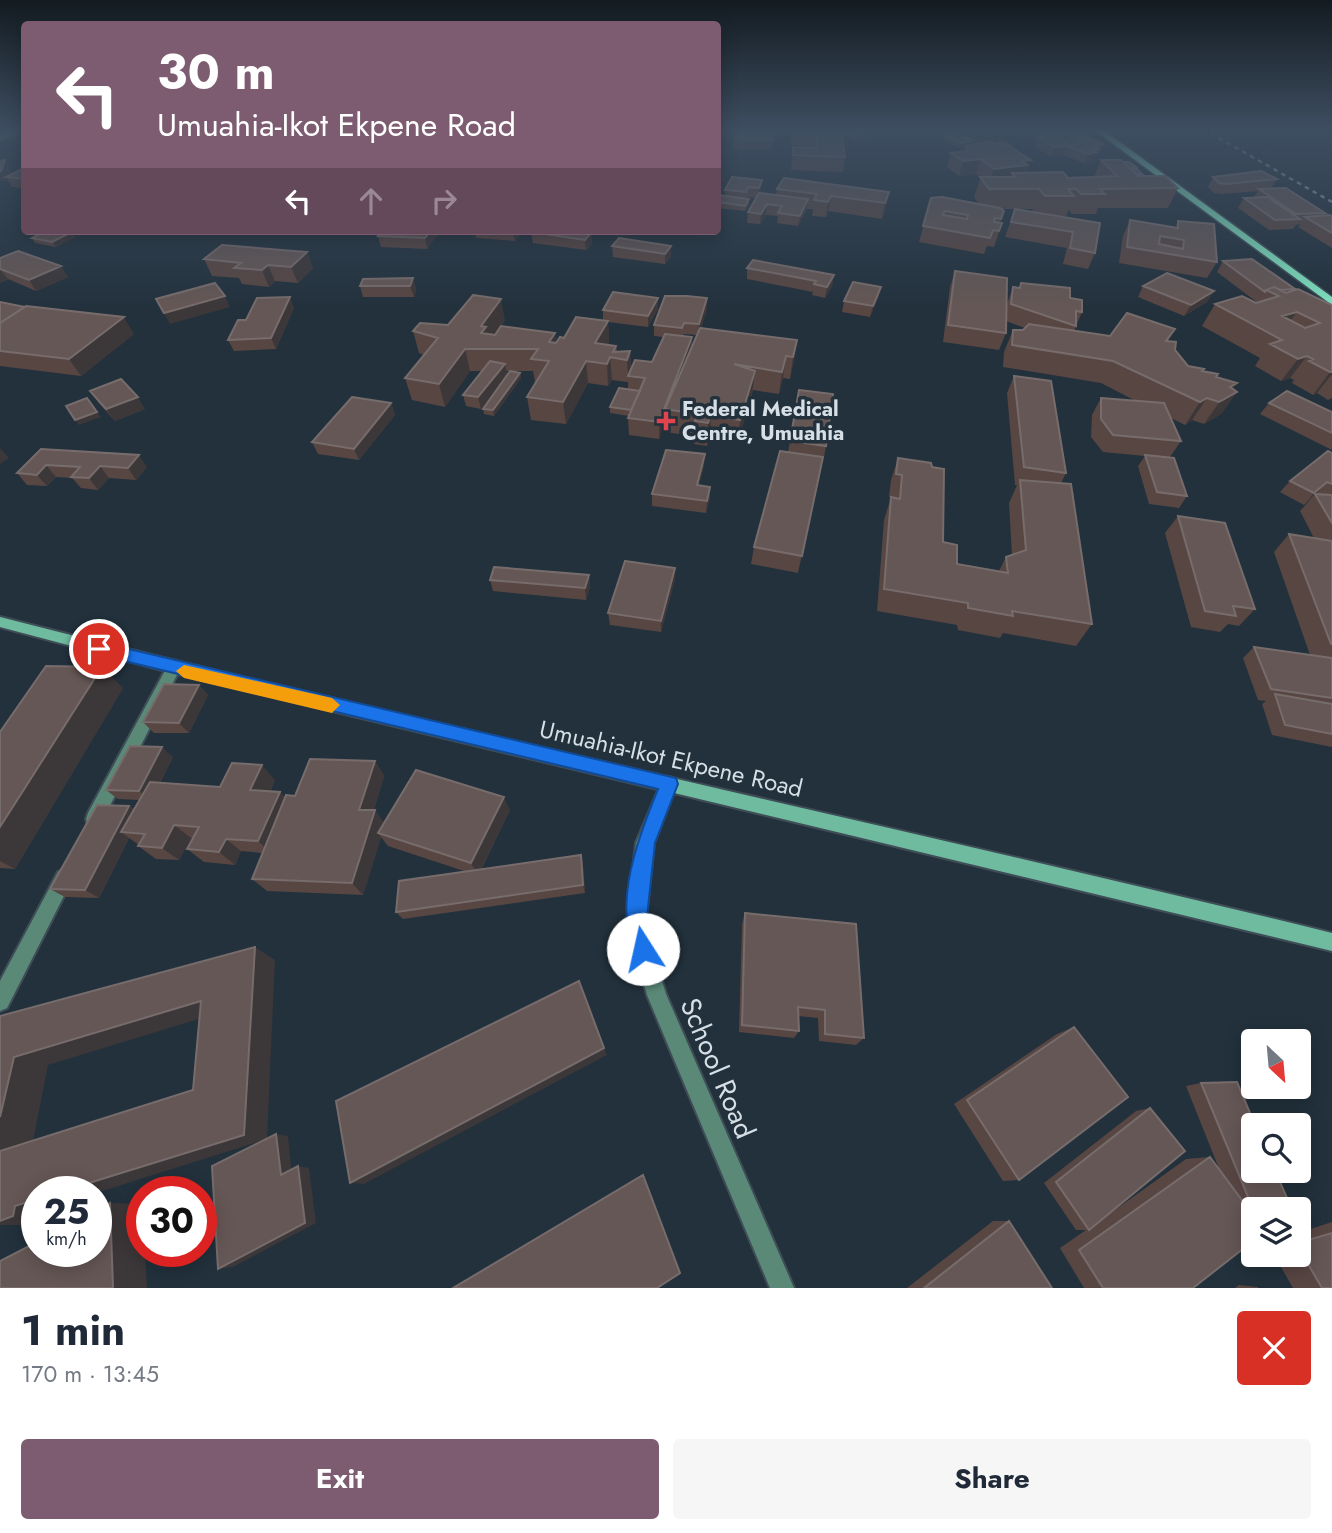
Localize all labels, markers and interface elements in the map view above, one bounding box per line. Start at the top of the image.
text: 30 m [157,37,275,107]
icon: left [42,49,133,140]
text: Umuahia-Ikot Ekpene Road [157,102,516,148]
icon: left [279,182,317,220]
icon: ahead [352,182,390,220]
icon: right [425,182,463,220]
place label: Federal Medical Centre, Umuahia [682,394,844,448]
marker: Federal Medical Centre, Umuahia [656,411,676,431]
pin [69,619,129,679]
icon: arrive [80,630,118,668]
street label: Umuahia-Ikot Ekpene Road [536,711,806,806]
position arrow [606,912,680,986]
street label: School Road [670,991,766,1145]
north arrow [1241,1029,1311,1099]
map controls [1241,1029,1311,1267]
button: search [1241,1113,1311,1183]
speed limit sign: 30 [126,1176,217,1267]
text: 25 [44,1187,89,1237]
button: layers [1241,1197,1311,1267]
text: km/h [46,1226,87,1252]
text: 1 min [21,1300,125,1361]
button: close [1237,1311,1311,1385]
text: 170 m · 13:45 [21,1357,159,1391]
button: Exit [21,1439,659,1519]
button: Share [673,1439,1311,1519]

